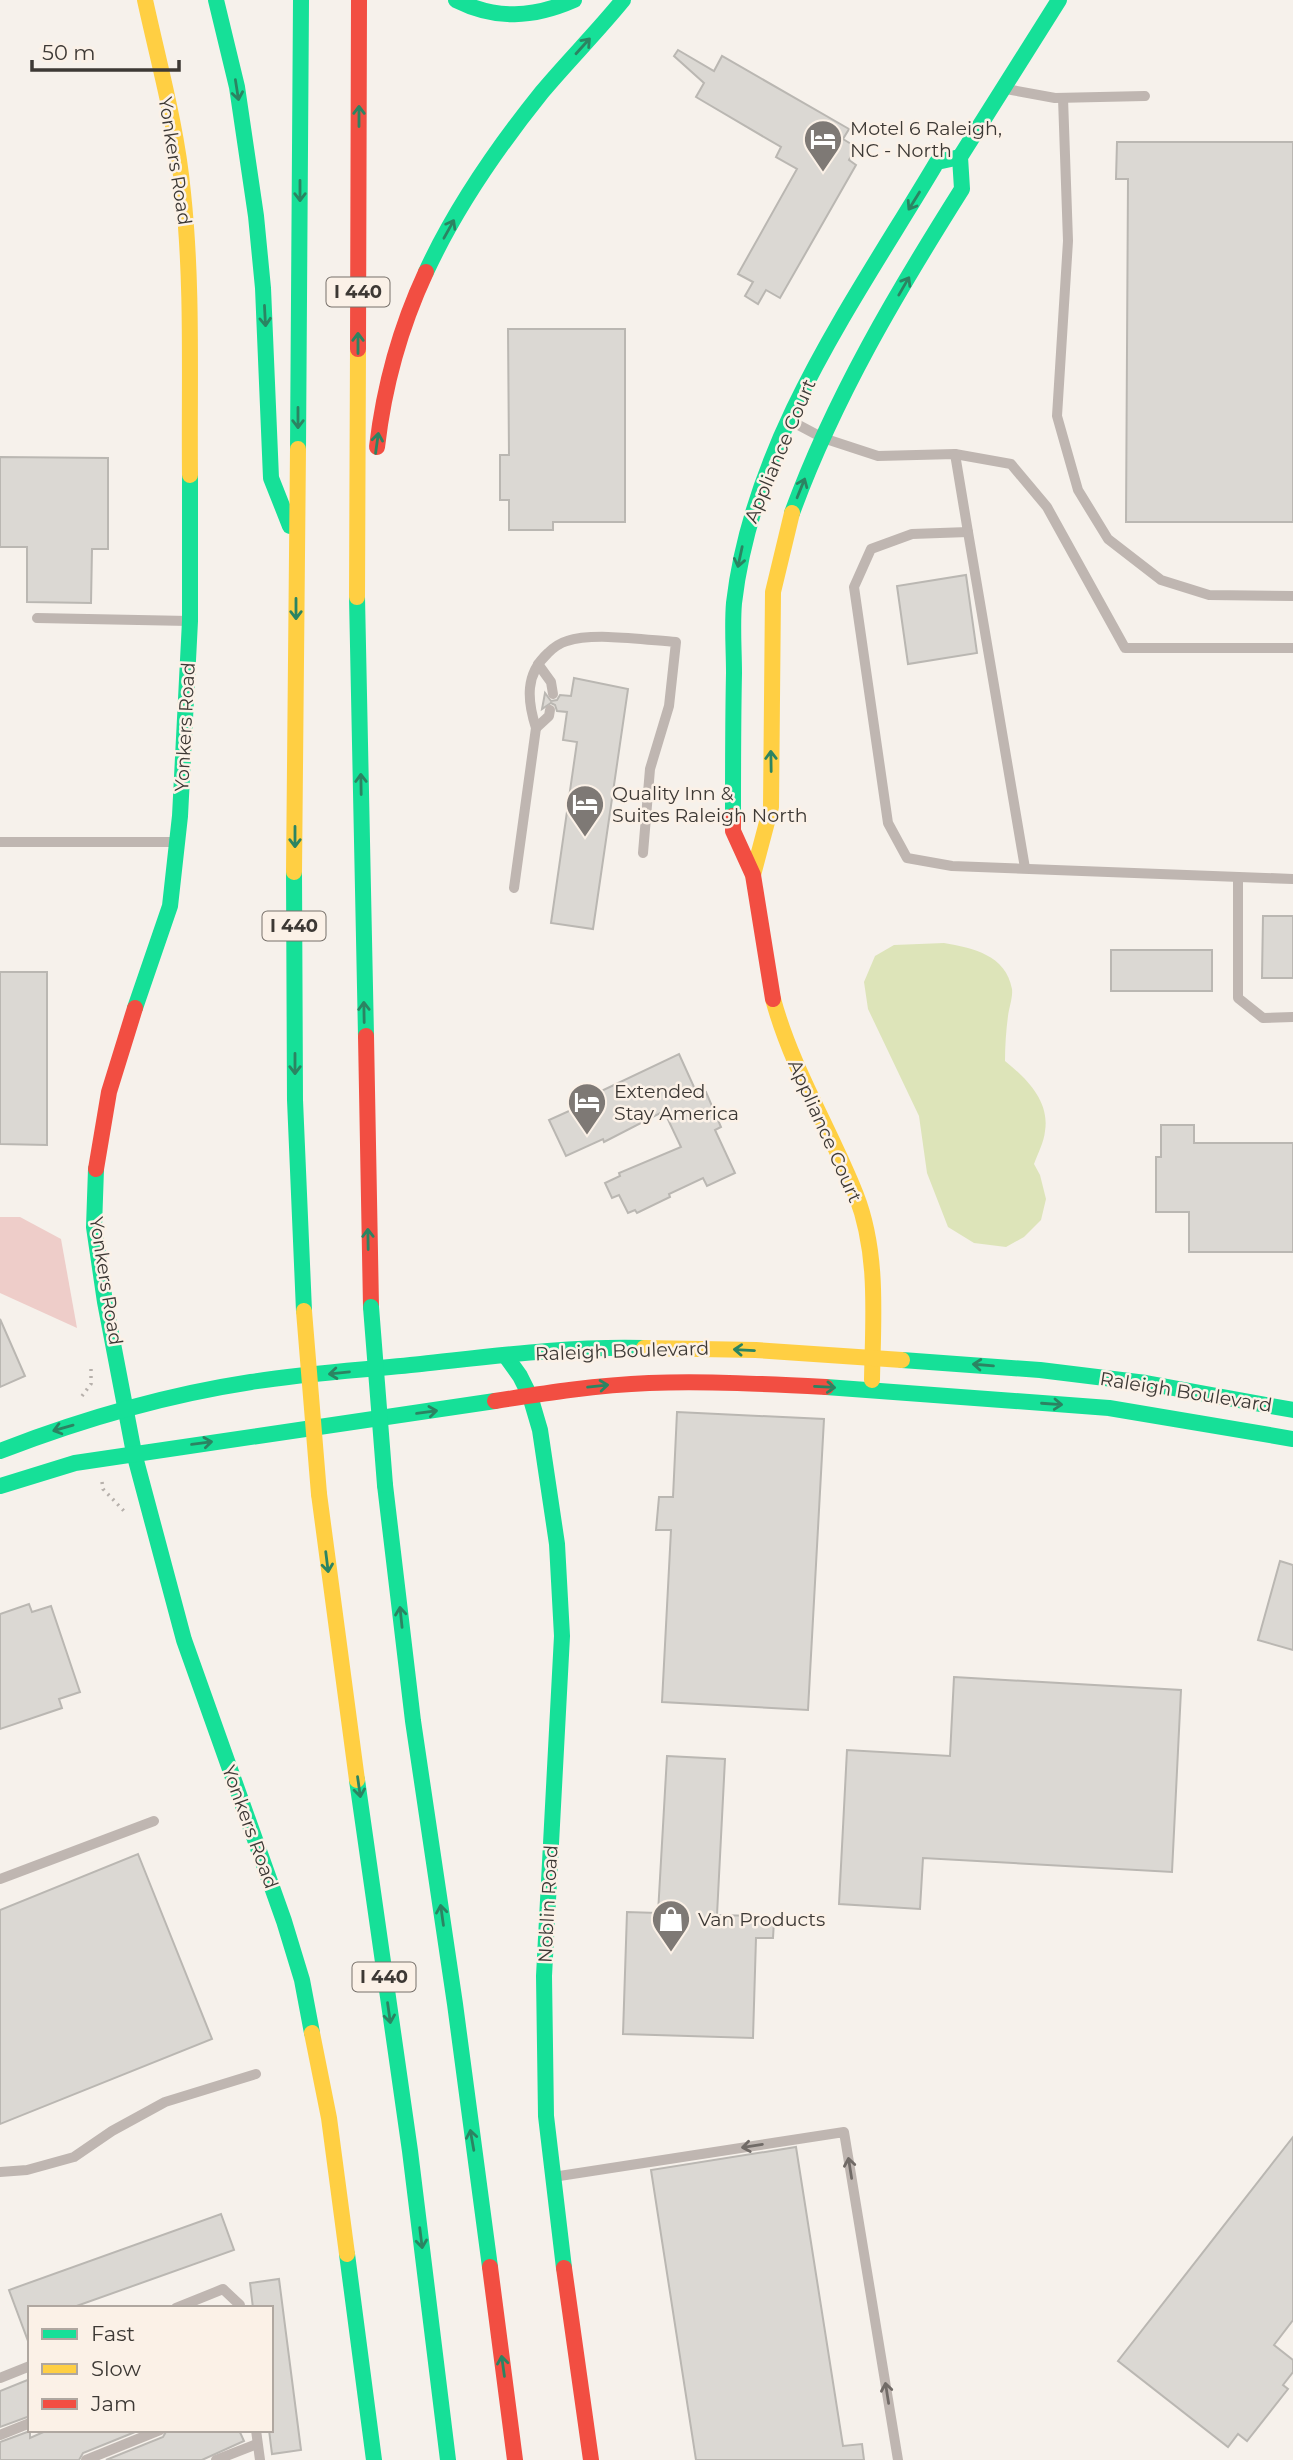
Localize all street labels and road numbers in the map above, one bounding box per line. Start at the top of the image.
street label: Yonkers Road [154,95,196,227]
road number: I 440 [326,278,390,306]
street label: Appliance Court [739,375,821,526]
street label: Yonkers Road [170,662,200,792]
road number: I 440 [262,911,326,940]
street label: Appliance Court [783,1056,867,1206]
street label: Yonkers Road [85,1215,127,1347]
street label: Raleigh Boulevard [535,1336,709,1366]
street label: Raleigh Boulevard [1098,1367,1274,1417]
street label: Yonkers Road [217,1762,283,1892]
street label: Noblin Road [533,1844,563,1964]
road number: I 440 [352,1963,416,1992]

